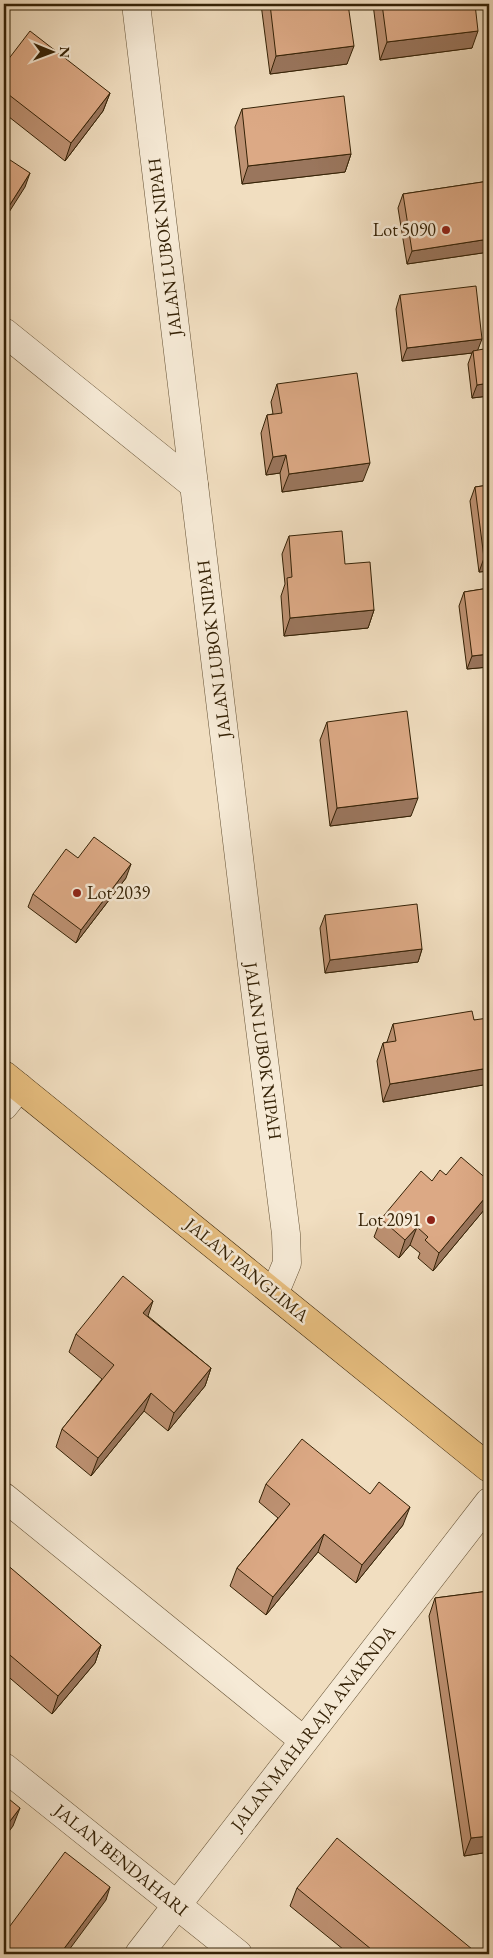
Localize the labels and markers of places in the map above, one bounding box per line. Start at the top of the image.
place label: Lot 5090 [373,218,436,241]
marker: Lot 5090 [440,224,452,236]
place label: Lot 2039 [87,881,151,904]
marker: Lot 2039 [71,887,83,899]
place label: Lot 2091 [358,1208,421,1231]
marker: Lot 2091 [425,1214,437,1226]

